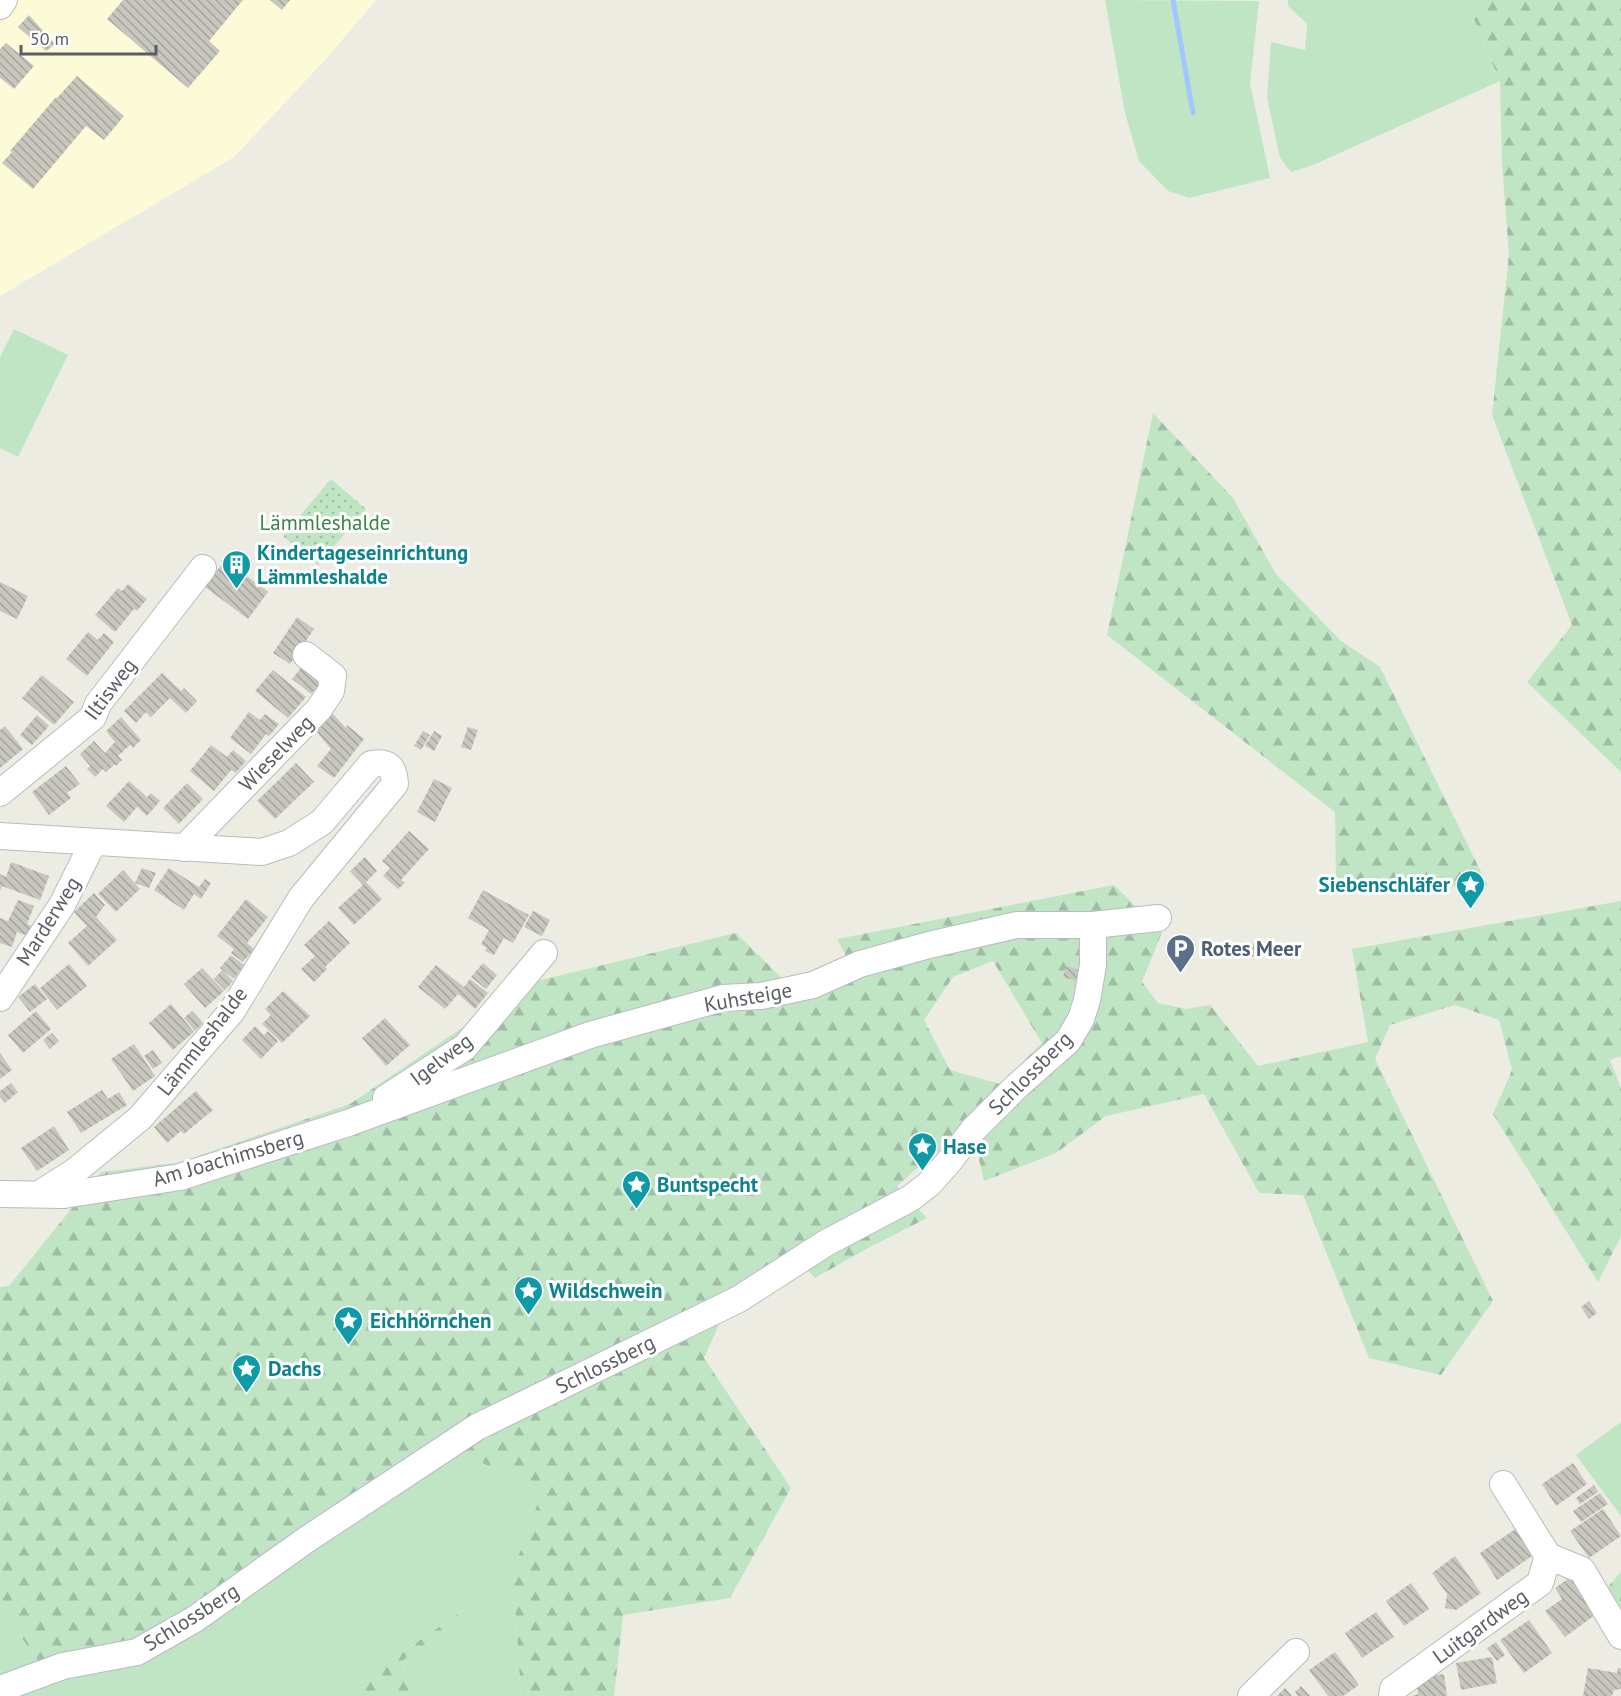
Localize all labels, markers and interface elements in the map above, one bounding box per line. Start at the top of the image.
scale bar [21,18,156,56]
text: 50 m [30,27,69,50]
park label: Lämmleshalde [259,509,391,536]
place label: Kindertageseinrichtung Lämmleshalde [257,539,468,590]
building icon: Kindertageseinrichtung Lämmleshalde [220,548,252,590]
street label: Iltisweg [78,653,142,725]
street label: Wieselweg [233,709,319,797]
place icon: Siebenschläfer [1455,868,1487,910]
street label: Marderweg [10,871,86,971]
place label: Siebenschläfer [1319,871,1451,898]
parking icon: Rotes Meer [1164,932,1196,974]
place label: Rotes Meer [1201,935,1302,962]
street label: Kuhsteige [702,976,794,1018]
street label: Lämmleshalde [151,981,253,1101]
street label: Schlossberg [982,1025,1078,1121]
street label: Igelweg [404,1027,478,1091]
street label: Am Joachimsberg [149,1124,307,1192]
place icon: Hase [906,1130,938,1172]
place label: Hase [943,1133,987,1160]
place icon: Buntspecht [620,1168,652,1210]
place label: Buntspecht [657,1171,759,1198]
place icon: Wildschwein [512,1274,544,1316]
place label: Wildschwein [549,1277,662,1304]
place icon: Eichhörnchen [333,1304,365,1346]
place label: Eichhörnchen [370,1307,491,1334]
street label: Schlossberg [551,1328,659,1400]
place icon: Dachs [231,1352,263,1394]
place label: Dachs [268,1355,322,1382]
street label: Schlossberg [138,1577,244,1657]
street label: Luitgardweg [1427,1582,1533,1670]

